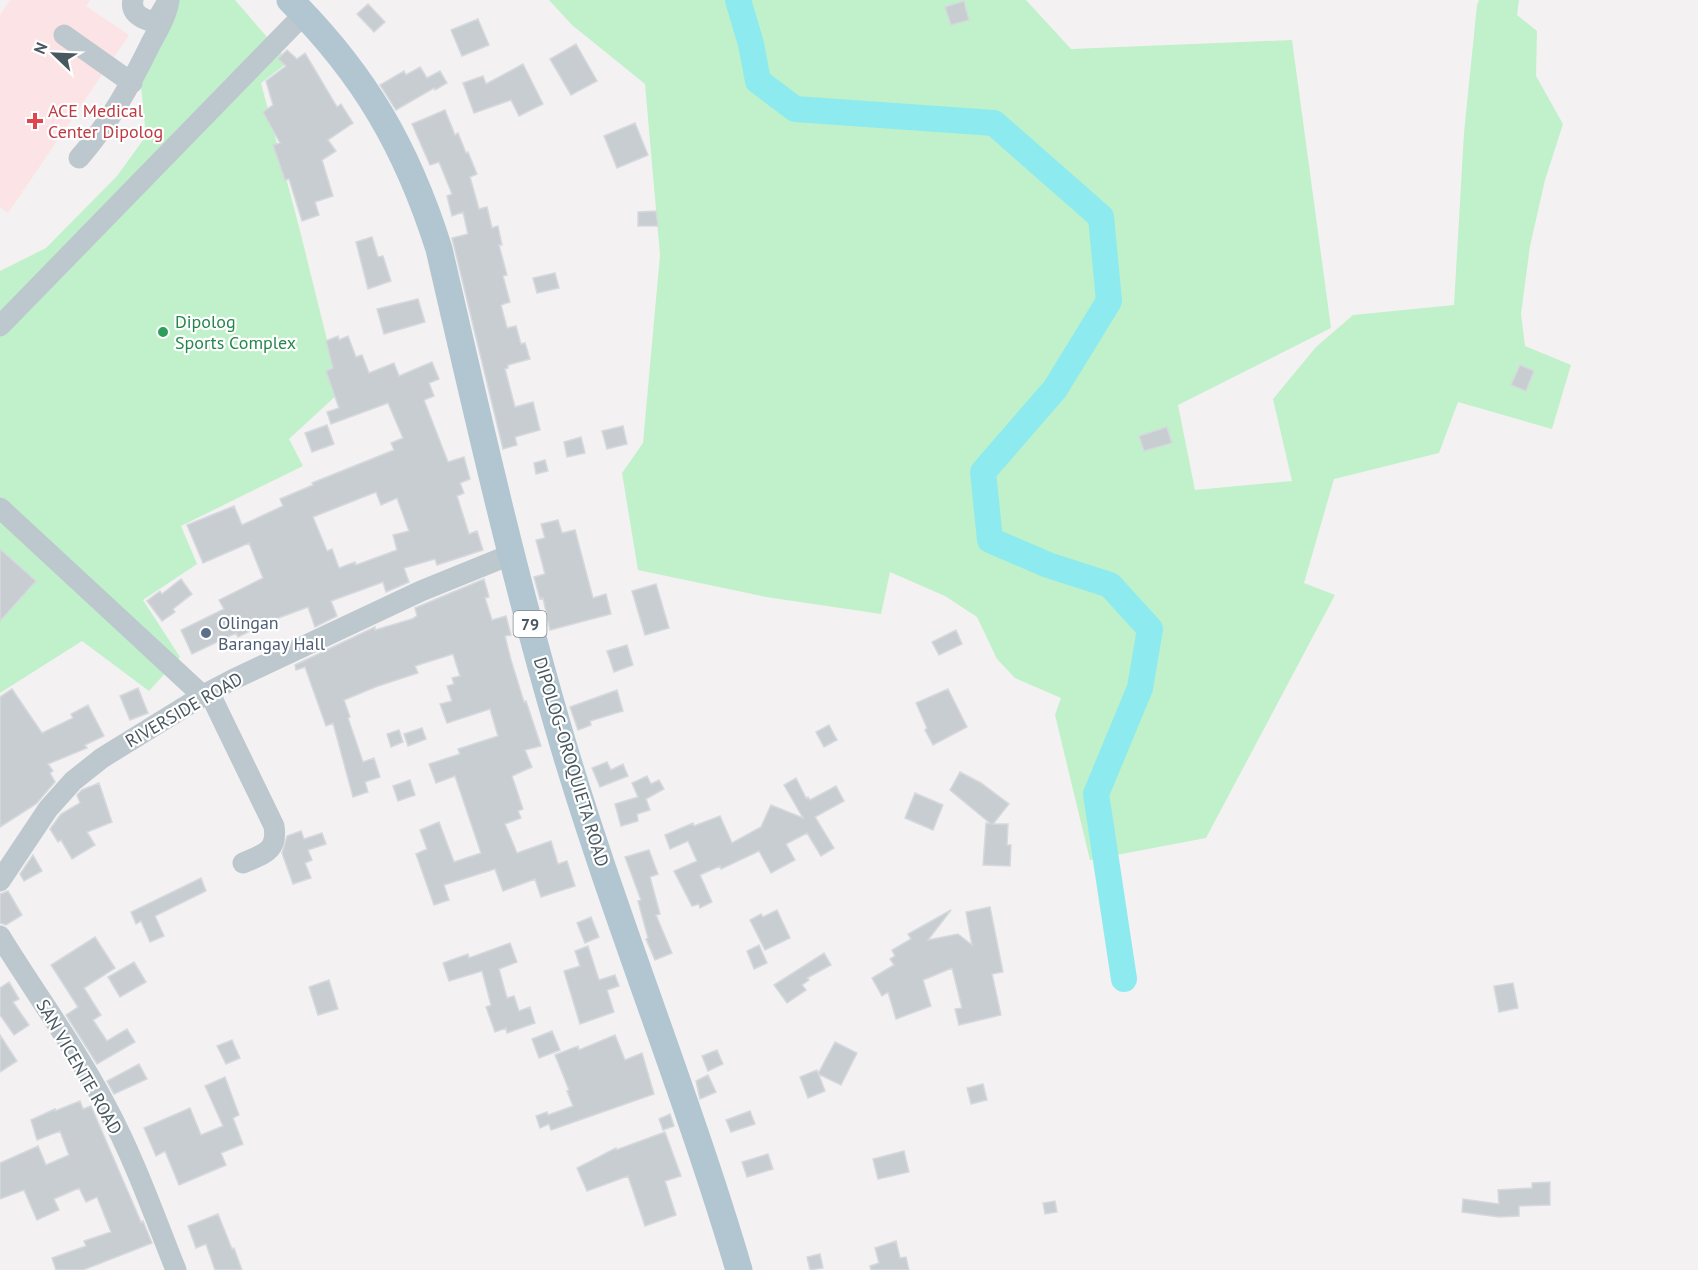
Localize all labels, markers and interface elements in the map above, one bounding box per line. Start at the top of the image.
north arrow [24,24,84,84]
text: N [29,39,51,57]
place label: ACE Medical Center Dipolog [48,99,163,143]
marker: ACE Medical Center Dipolog [26,112,44,130]
place label: Dipolog Sports Complex [175,310,296,354]
marker: Dipolog Sports Complex [156,325,170,339]
place label: Olingan Barangay Hall [218,611,326,655]
road number: 79 [514,611,546,637]
marker: Olingan Barangay Hall [199,626,213,640]
street label: DIPOLOG-OROQUIETA ROAD [529,654,614,869]
street label: RIVERSIDE ROAD [121,667,247,752]
street label: SAN VICENTE ROAD [31,995,128,1139]

